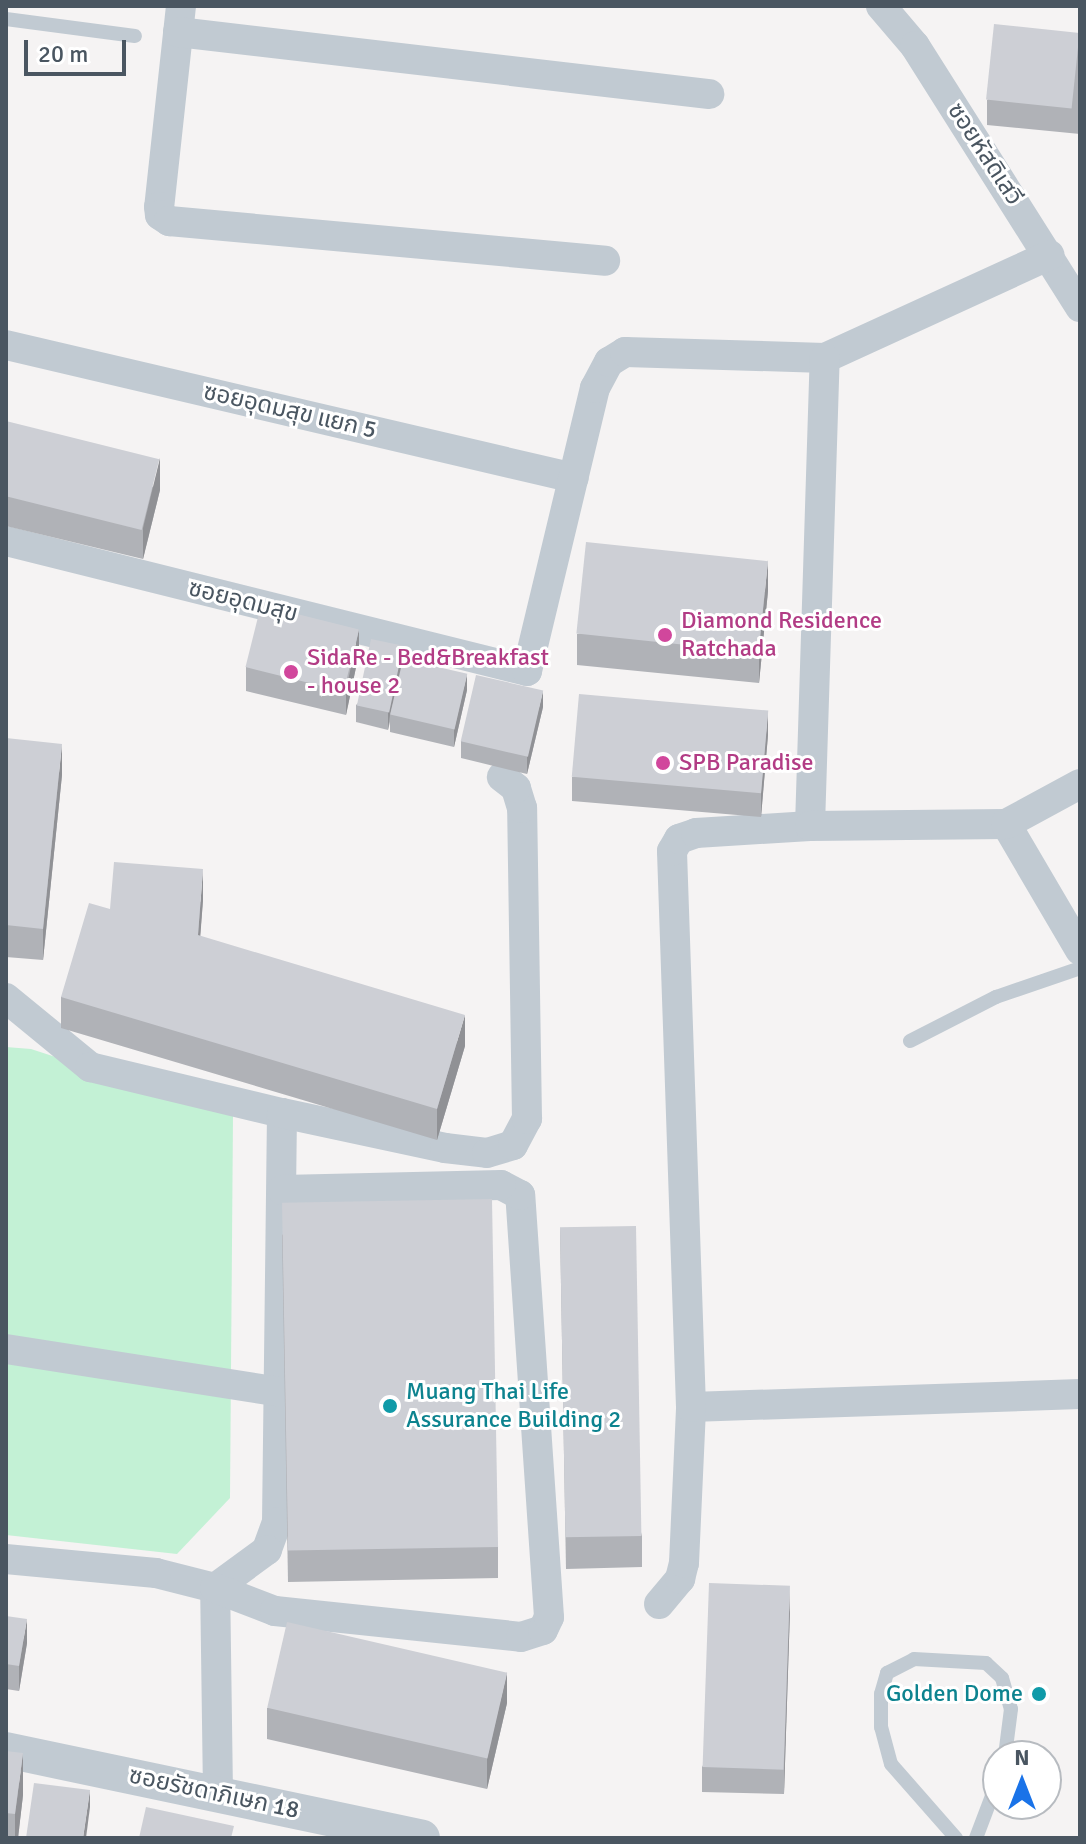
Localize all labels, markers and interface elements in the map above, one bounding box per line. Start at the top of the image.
scale bar [28,24,130,74]
text: 20 m [38,39,88,69]
street label: ซอยหัสดิเสวี [941,97,1029,211]
street label: ซอยอุดมสุข แยก 5 [201,377,379,445]
street label: ซอยอุดมสุข [185,574,301,628]
place label: Diamond Residence Ratchada [681,607,882,663]
marker: Diamond Residence Ratchada [656,626,674,644]
place label: SidaRe - Bed&Breakfast - house 2 [307,644,549,700]
marker: SidaRe - Bed&Breakfast - house 2 [282,663,300,681]
place label: SPB Paradise [679,749,813,777]
marker: SPB Paradise [654,754,672,772]
place label: Muang Thai Life Assurance Building 2 [406,1378,621,1434]
marker: Muang Thai Life Assurance Building 2 [381,1397,399,1415]
place label: Golden Dome [886,1680,1023,1708]
marker: Golden Dome [1030,1685,1048,1703]
north arrow [982,1740,1062,1820]
text: N [1014,1744,1030,1771]
street label: ซอยรัชดาภิเษก 18 [126,1761,302,1825]

